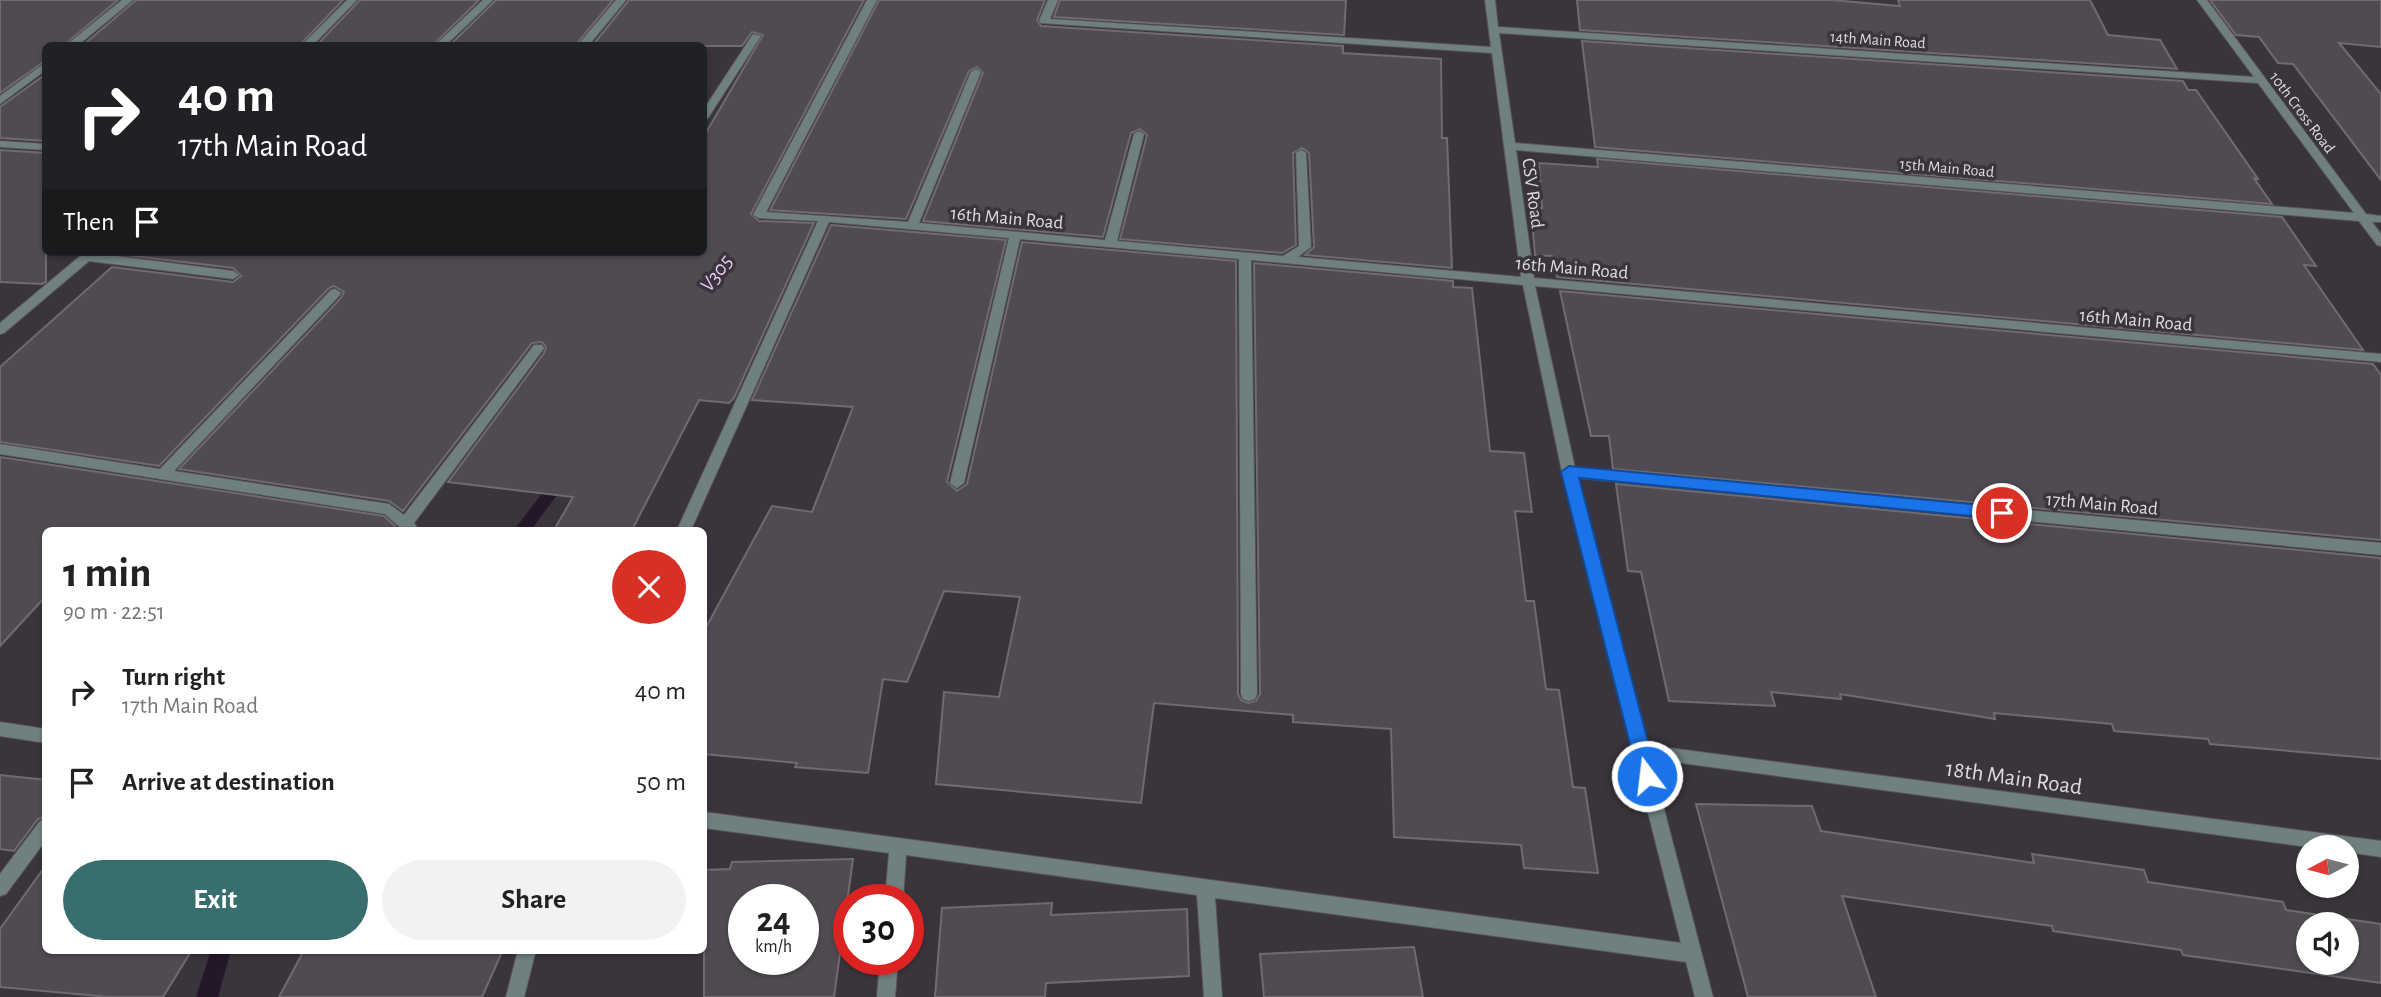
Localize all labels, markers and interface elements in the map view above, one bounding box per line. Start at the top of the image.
street label: 14th Main Road [1830,29,1926,51]
street label: 10th Cross Road [2267,69,2338,156]
icon: right [63,70,154,161]
text: 40 m [178,72,275,121]
text: 17th Main Road [178,130,367,162]
street label: 15th Main Road [1899,156,1995,180]
street label: CSV Road [1518,157,1547,230]
icon: arrive [128,203,166,241]
street label: 16th Main Road [950,204,1064,233]
text: Then [63,209,114,235]
water label: V305 [696,251,737,295]
street label: 16th Main Road [1515,254,1629,283]
street label: 16th Main Road [2079,306,2193,335]
pin [1972,483,2032,543]
street label: 17th Main Road [2045,490,2159,519]
icon: arrive [1983,494,2021,532]
button: close [612,550,686,624]
text: 1 min [63,552,152,594]
text: 90 m · 22:51 [63,601,165,624]
text: Turn right [122,664,225,690]
icon: right [63,673,101,711]
text: 40 m [635,678,686,704]
text: 17th Main Road [122,695,258,718]
position arrow [1610,739,1684,813]
street label: 18th Main Road [1944,758,2084,799]
icon: arrive [63,764,101,802]
text: Arrive at destination [122,769,335,795]
text: 50 m [636,769,686,795]
north arrow [2296,835,2359,898]
map controls [2296,835,2359,975]
button: Exit [63,860,368,940]
button: Share [382,860,686,940]
speed limit sign: 30 [833,884,924,975]
text: 24 [756,903,791,938]
button: sound [2296,912,2359,975]
text: km/h [755,938,792,956]

